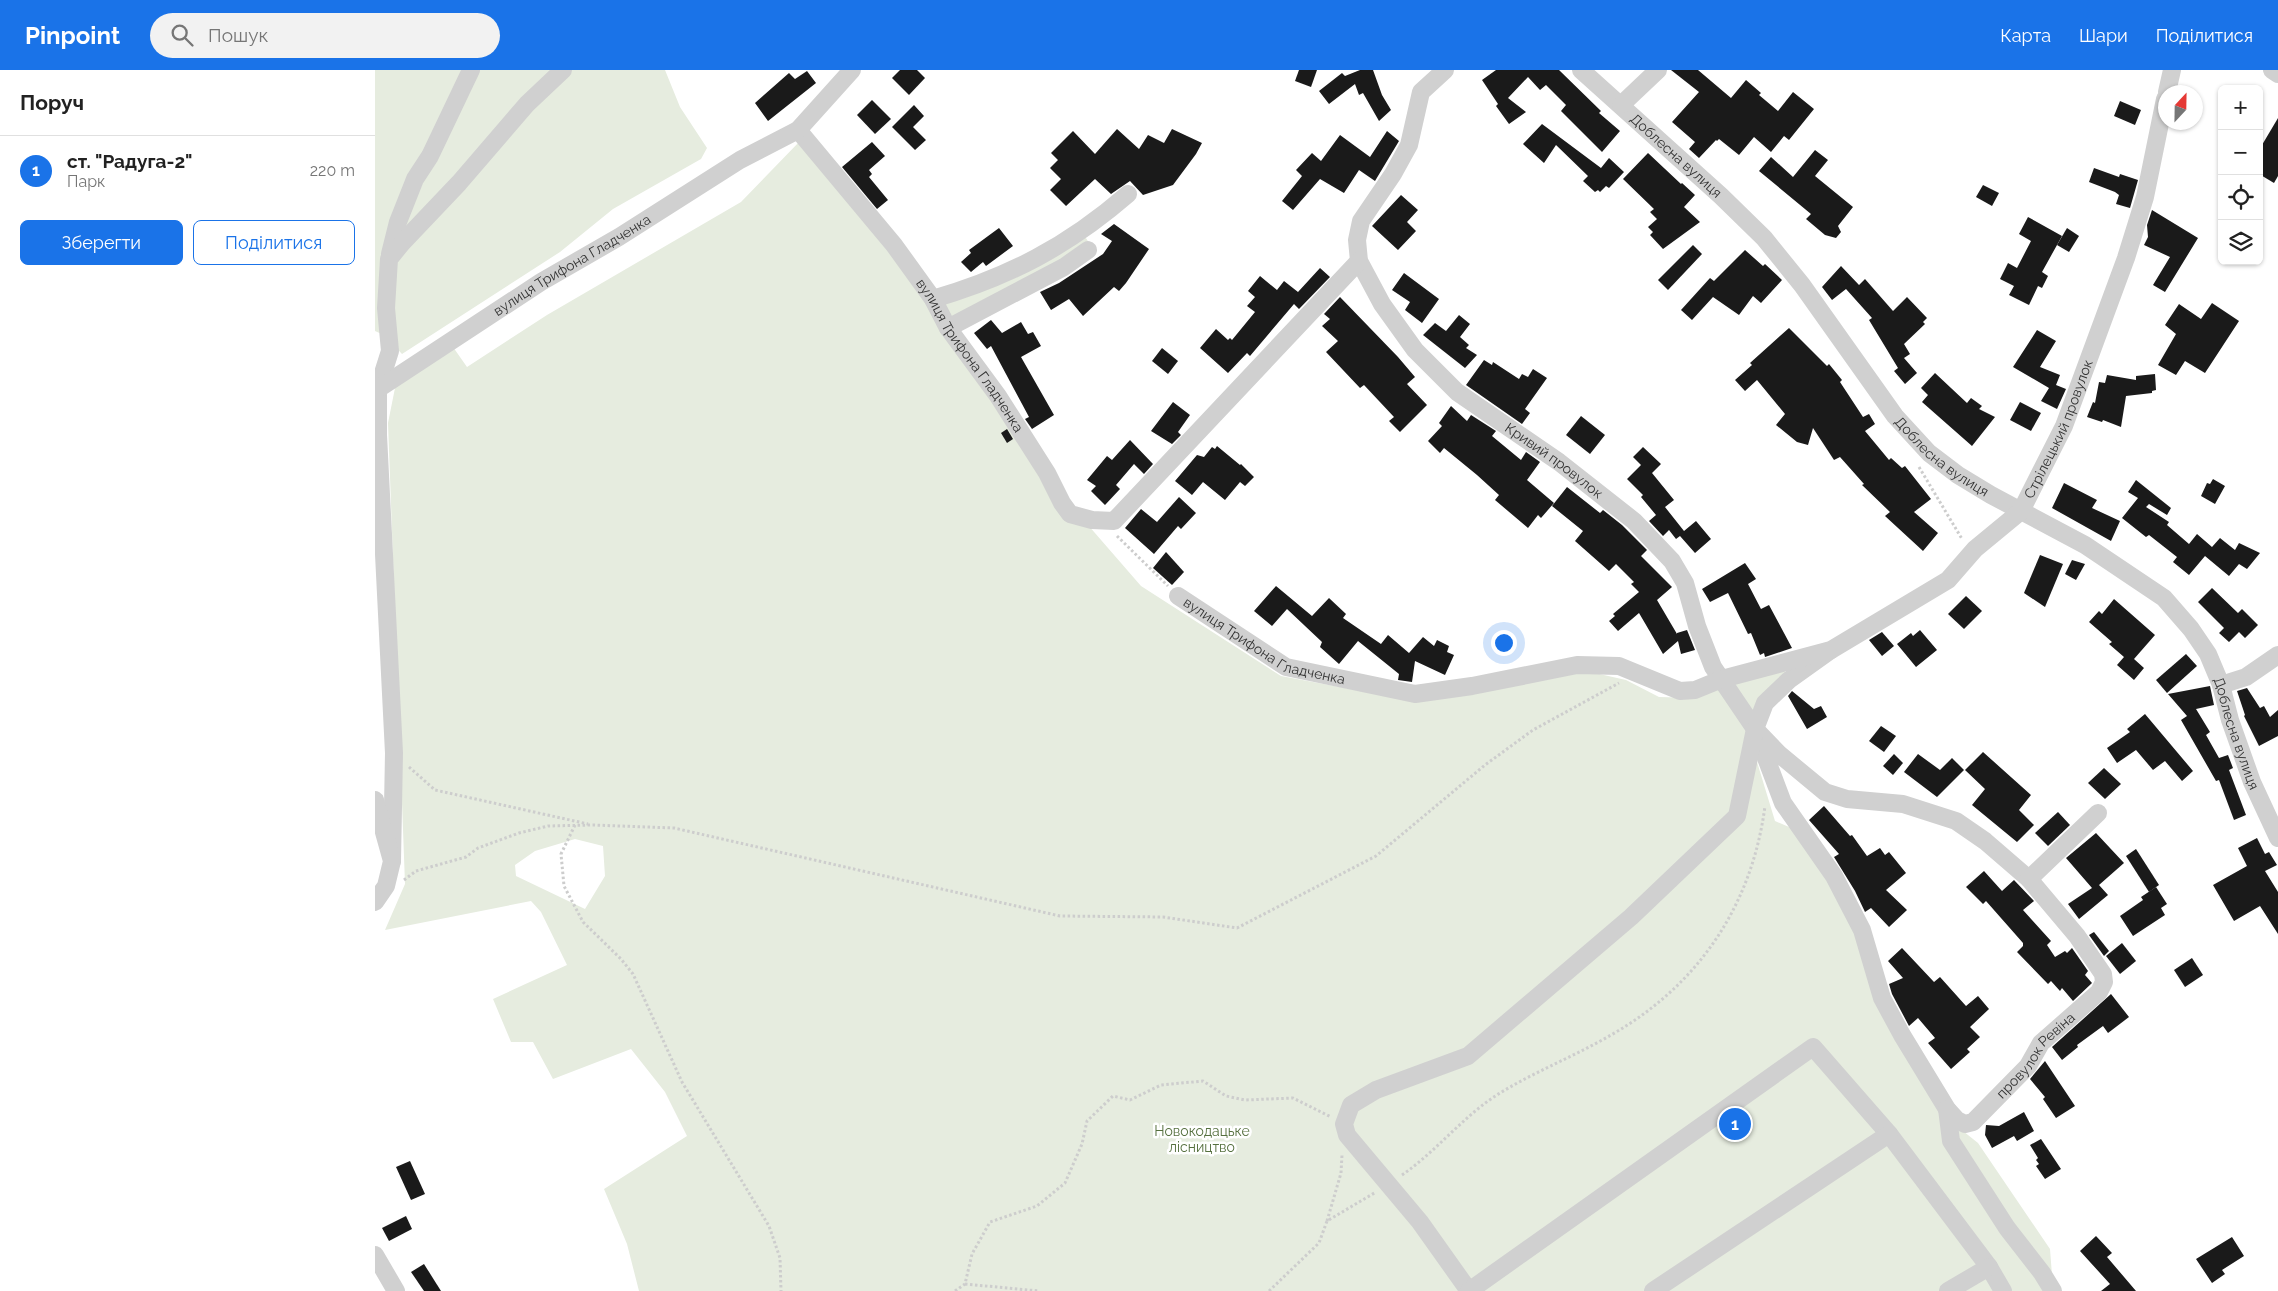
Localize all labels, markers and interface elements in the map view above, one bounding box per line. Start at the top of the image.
search box [150,13,500,58]
text: Pinpoint [25,21,120,50]
icon: search [168,21,196,49]
text: Пошук [208,24,268,46]
text: Карта [2000,25,2051,46]
text: Шари [2079,25,2128,46]
text: Поділитися [2156,25,2253,46]
north arrow [2158,85,2203,130]
map controls [2218,85,2263,265]
button: + [2218,85,2263,130]
text: Поруч [20,90,84,115]
street label: Доблесна вулиця [1627,110,1725,201]
button: − [2218,130,2263,175]
text: ст. "Радуга-2" [67,150,193,172]
text: 1 [32,161,40,180]
text: 220 m [310,161,355,180]
text: Парк [67,172,105,191]
button: locate [2218,175,2263,220]
street label: вулиця Трифона Гладченка [490,211,654,319]
button: Зберегти [20,220,183,265]
button: Поділитися [193,220,355,265]
button: layers [2218,220,2263,265]
street label: вулиця Трифона Гладченка [913,276,1027,435]
street label: Стрілецький провулок [2021,357,2096,501]
street label: Доблесна вулиця [1892,413,1992,500]
street label: Кривий провулок [1502,419,1606,502]
street label: вулиця Трифона Гладченка [1181,594,1347,687]
your location [1491,630,1517,656]
street label: Доблесна вулиця [2211,674,2262,792]
street label: провулок Ревіна [1993,1009,2078,1102]
pin: 1 [1719,1105,1751,1143]
park label: Новокодацьке лісництво [1154,1123,1250,1155]

